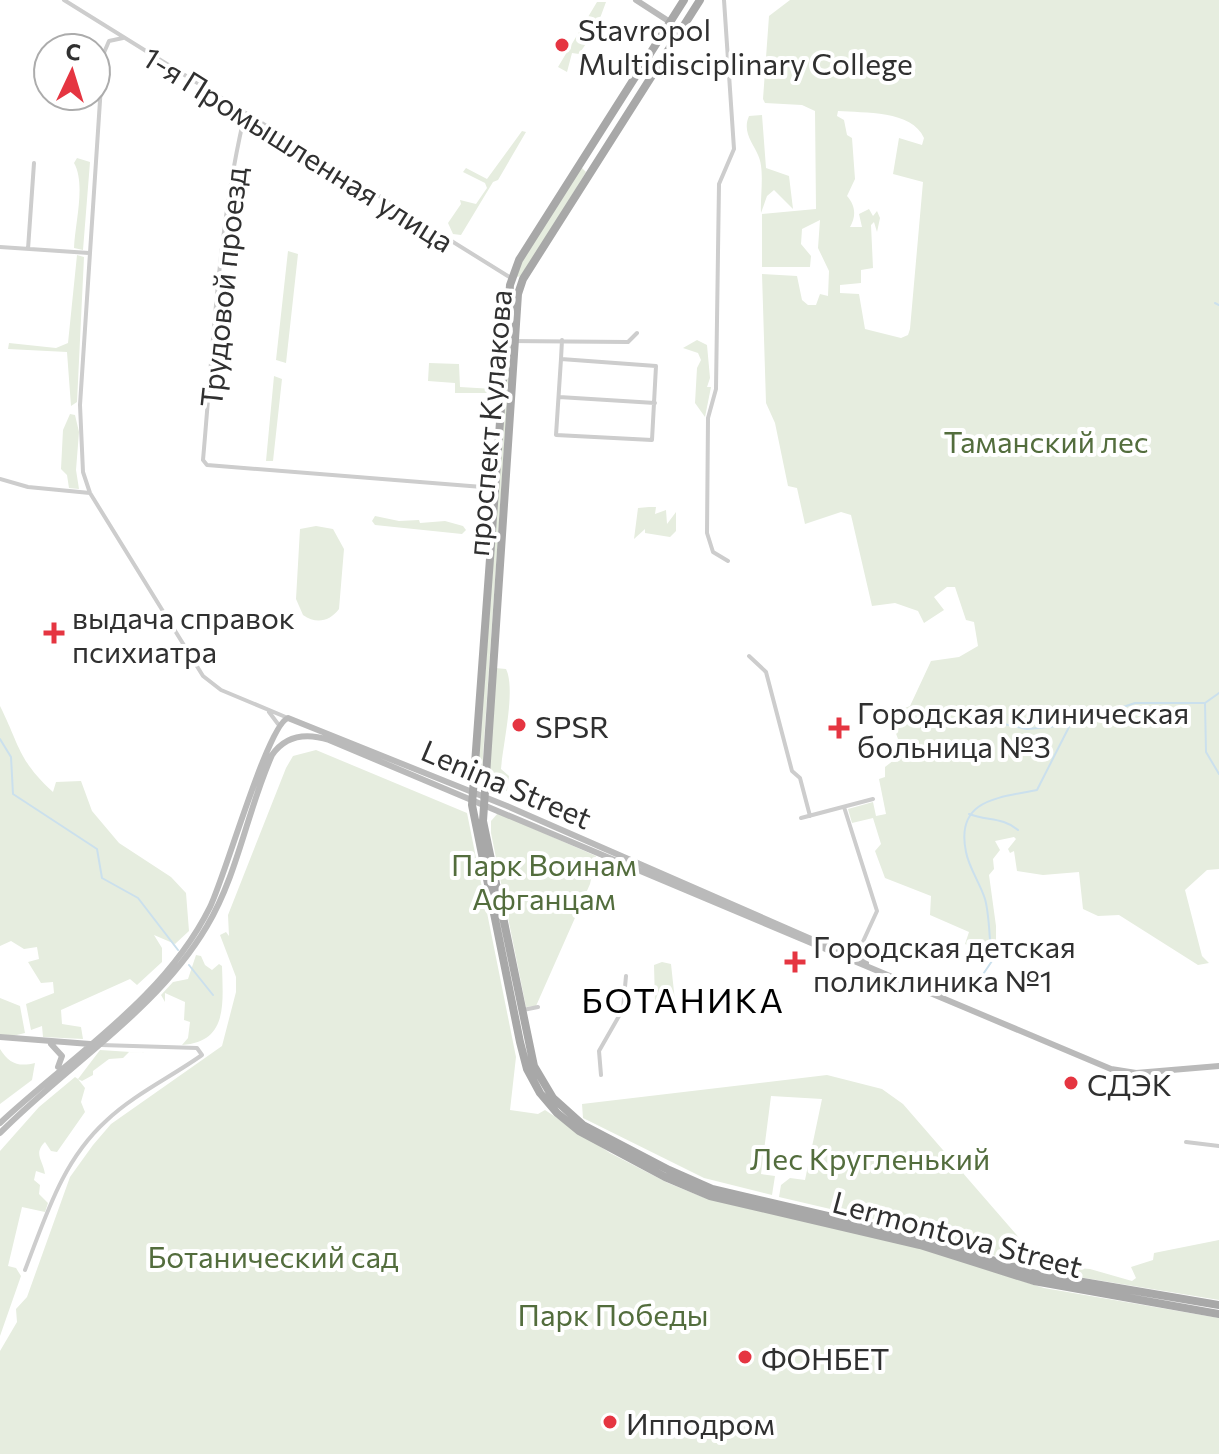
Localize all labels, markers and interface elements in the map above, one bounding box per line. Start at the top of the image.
place label: Stavropol Multidisciplinary College [578,10,913,81]
north arrow [32,32,112,112]
marker: Stavropol Multidisciplinary College [553,36,571,54]
street label: 1-я Промышленная улица [137,37,461,259]
text: С [65,38,82,66]
street label: Трудовой проезд [191,165,253,409]
street label: проспект Кулакова [458,288,518,558]
park label: Таманский лес [943,422,1149,459]
place label: выдача справок психиатра [72,598,295,669]
marker: выдача справок психиатра [43,622,65,644]
place label: Городская клиническая больница №3 [857,693,1189,764]
place label: SPSR [535,707,609,744]
marker: SPSR [510,716,528,734]
marker: Городская клиническая больница №3 [828,717,850,739]
street label: Lenina Street [416,731,598,835]
park label: Парк Воинам Афганцам [451,845,637,916]
place label: Городская детская поликлиника №1 [813,927,1076,998]
marker: Городская детская поликлиника №1 [784,951,806,973]
district label: БОТАНИКА [581,978,785,1020]
place label: СДЭК [1087,1065,1172,1102]
marker: СДЭК [1062,1074,1080,1092]
park label: Лес Кругленький [750,1139,990,1176]
street label: Lermontova Street [829,1182,1087,1284]
park label: Ботанический сад [147,1237,399,1274]
park label: Парк Победы [518,1295,708,1332]
place label: ФОНБЕТ [761,1339,889,1376]
marker: ФОНБЕТ [736,1348,754,1366]
place label: Ипподром [626,1404,775,1441]
marker: Ипподром [601,1413,619,1431]

